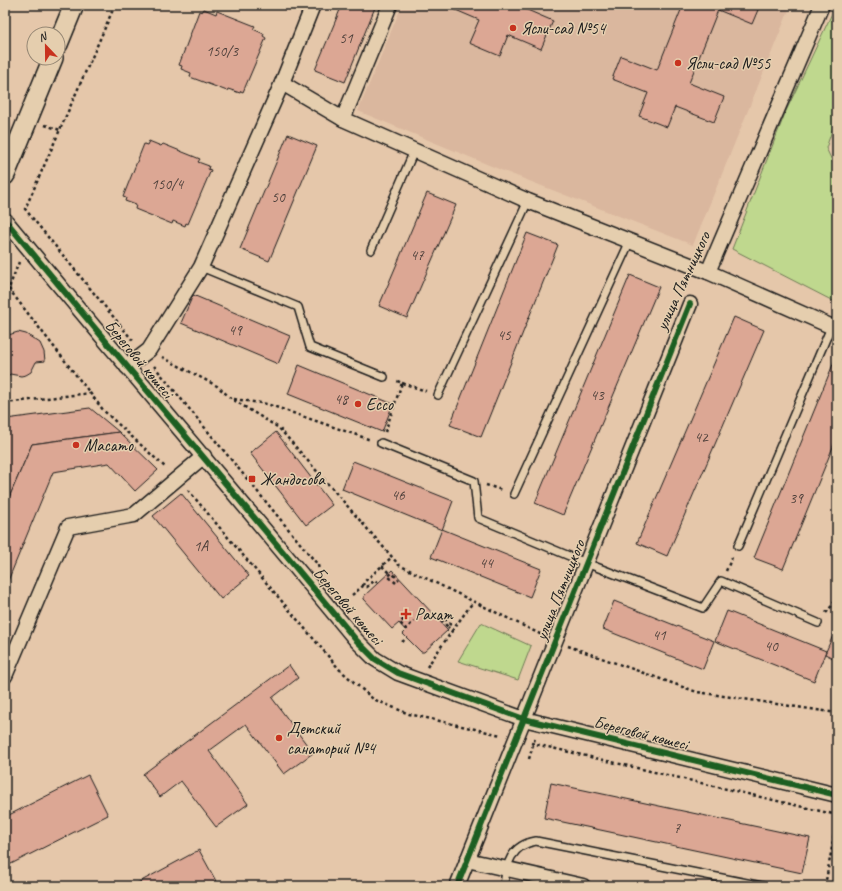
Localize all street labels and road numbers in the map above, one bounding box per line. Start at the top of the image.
street label: улица Пятницкого [651,227,715,335]
street label: Береговой көшесі [100,315,179,404]
street label: улица Пятницкого [530,536,590,644]
street label: Береговой көшесі [309,563,389,651]
street label: Береговой көшесі [592,711,692,755]

